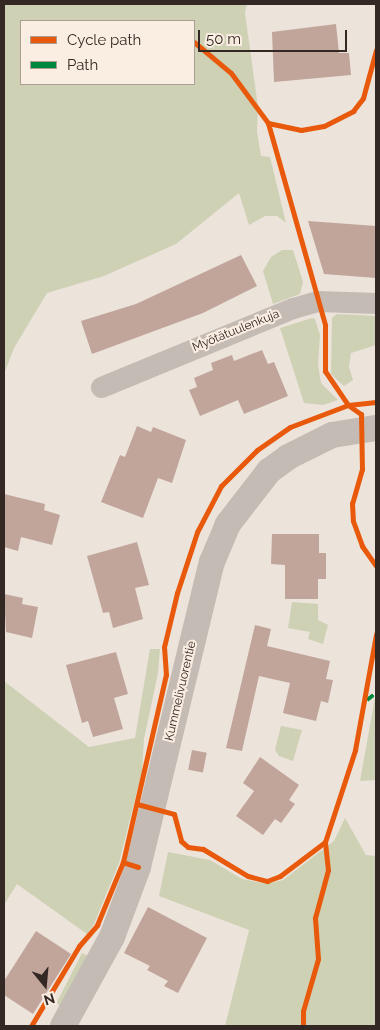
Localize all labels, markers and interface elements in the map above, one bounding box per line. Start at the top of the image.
legend [20,20,195,85]
scale bar [200,20,349,52]
text: 50 m [206,30,241,48]
text: Cycle path [67,31,141,49]
text: Path [67,56,98,74]
street label: Myötätuulenkuja [190,307,282,355]
street label: Kummelivuorentie [163,640,199,742]
north arrow [20,960,70,1010]
text: N [42,990,57,1009]

